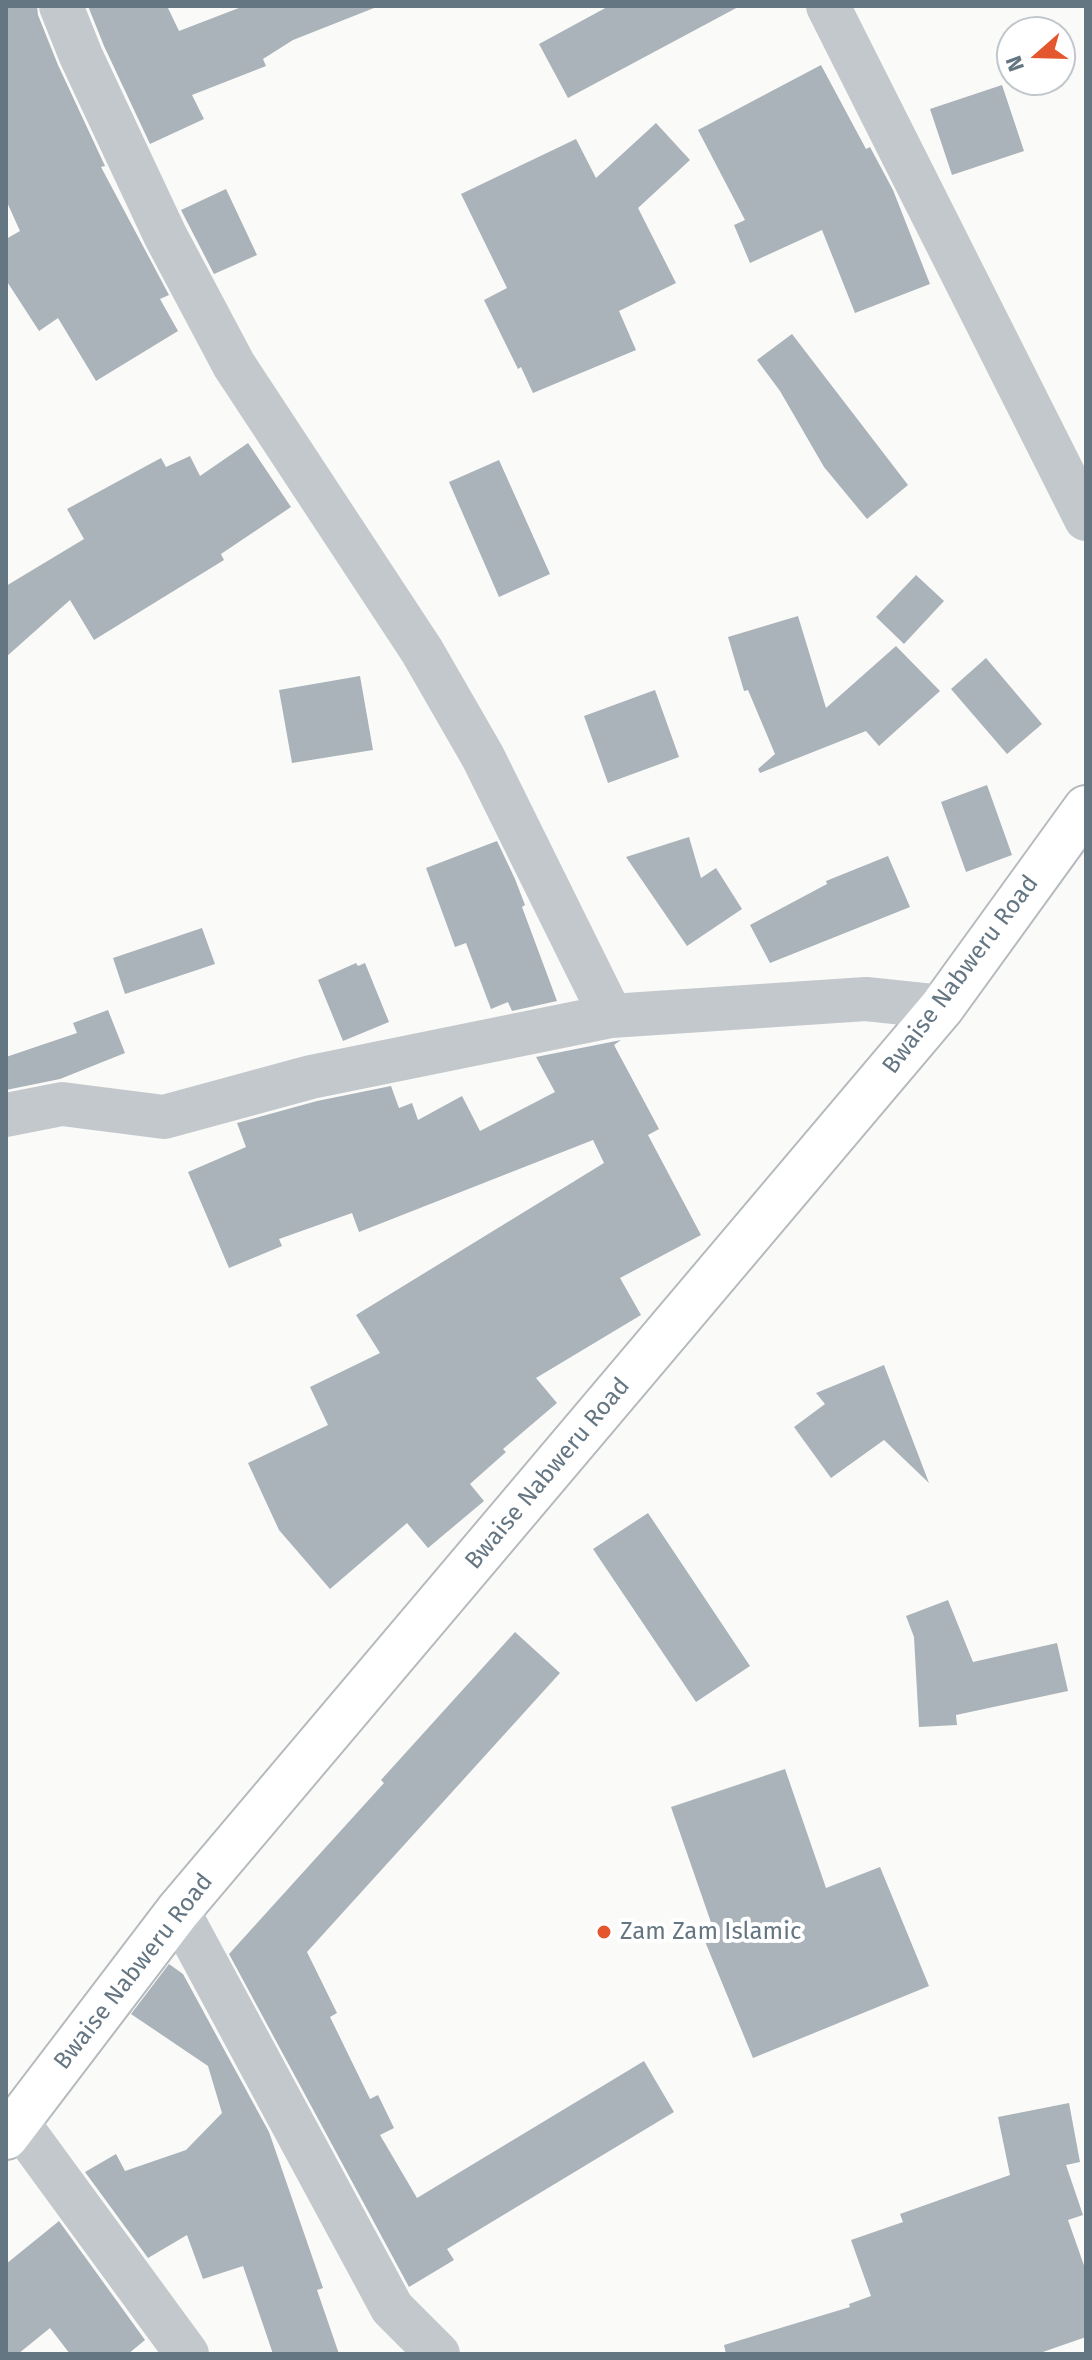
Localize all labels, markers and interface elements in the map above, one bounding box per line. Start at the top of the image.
north arrow [996,16,1076,96]
text: N [1000,52,1030,75]
street label: Bwaise Nabweru Road [877,870,1045,1080]
street label: Bwaise Nabweru Road [460,1372,636,1576]
street label: Bwaise Nabweru Road [48,1868,220,2076]
place label: Zam Zam Islamic [620,1918,801,1946]
marker: Zam Zam Islamic [595,1923,613,1941]

